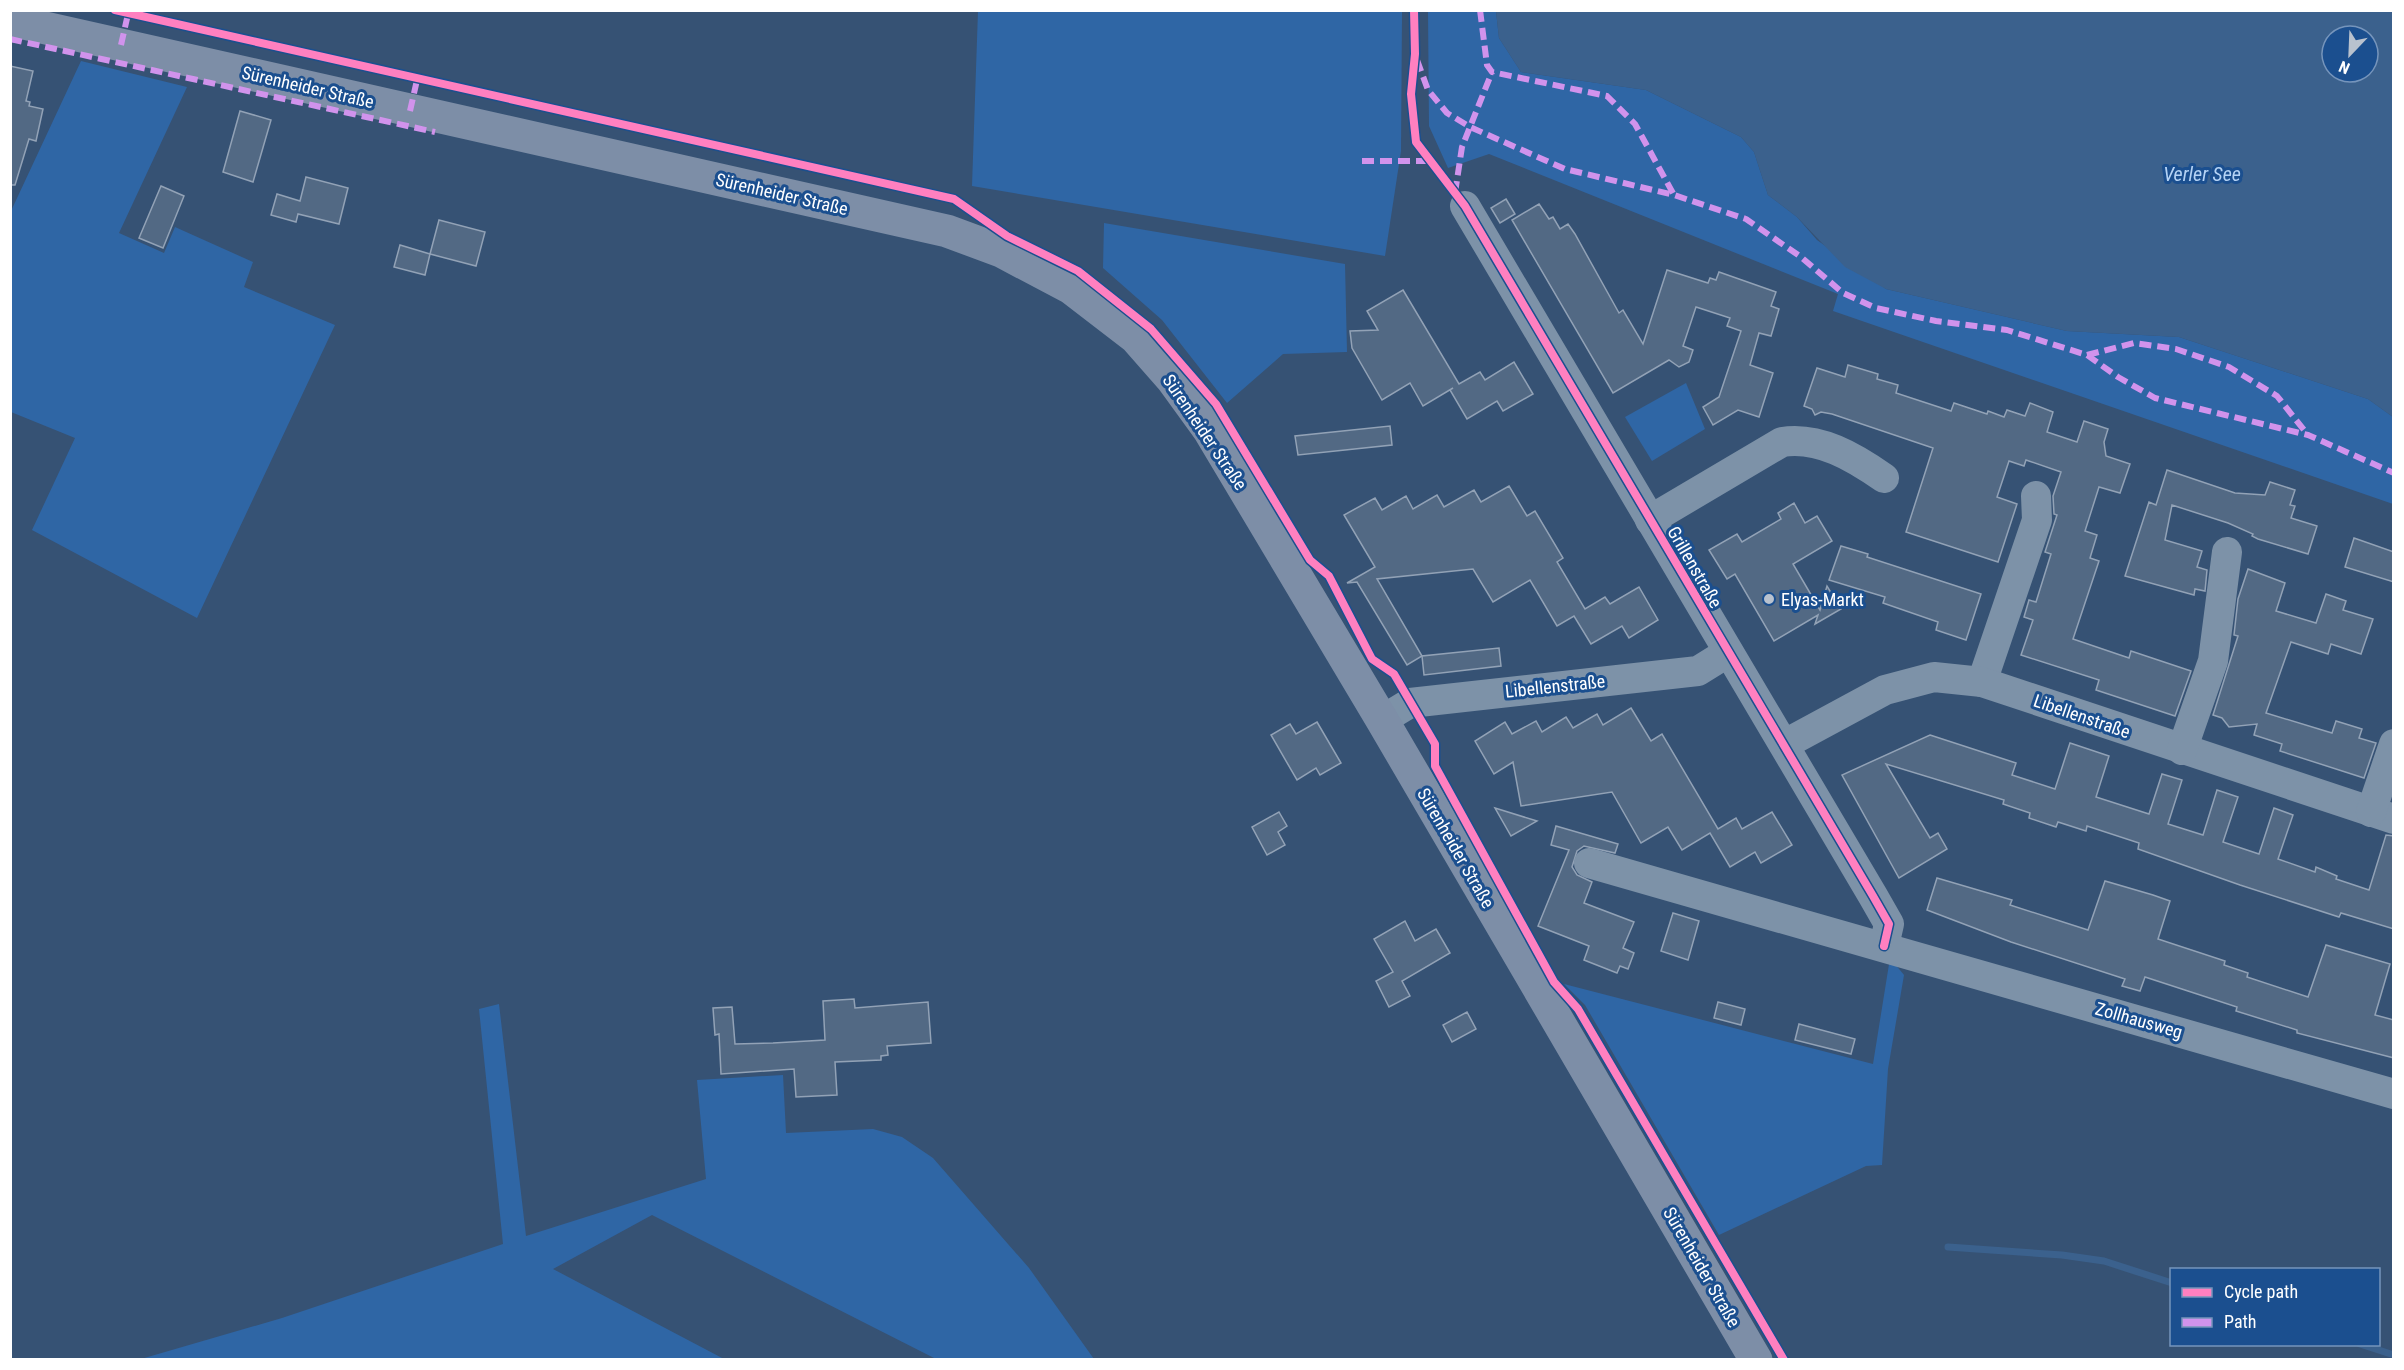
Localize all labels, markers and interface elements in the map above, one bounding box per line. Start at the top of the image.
north arrow [2320,24,2380,84]
text: N [2336,57,2353,78]
street label: Sürenheider Straße [240,62,376,112]
water label: Verler See [2163,162,2241,186]
street label: Sürenheider Straße [714,169,850,219]
street label: Sürenheider Straße [1159,370,1251,494]
street label: Grillenstraße [1663,522,1727,612]
place label: Elyas-Markt [1781,589,1864,610]
marker: Elyas-Markt [1762,592,1776,606]
street label: Libellenstraße [1504,670,1606,702]
street label: Libellenstraße [2031,690,2133,742]
street label: Sürenheider Straße [1413,784,1499,912]
street label: Zollhausweg [2093,998,2185,1042]
street label: Sürenheider Straße [1659,1203,1745,1331]
legend [2170,1268,2380,1346]
text: Cycle path [2224,1281,2298,1302]
text: Path [2224,1311,2257,1332]

